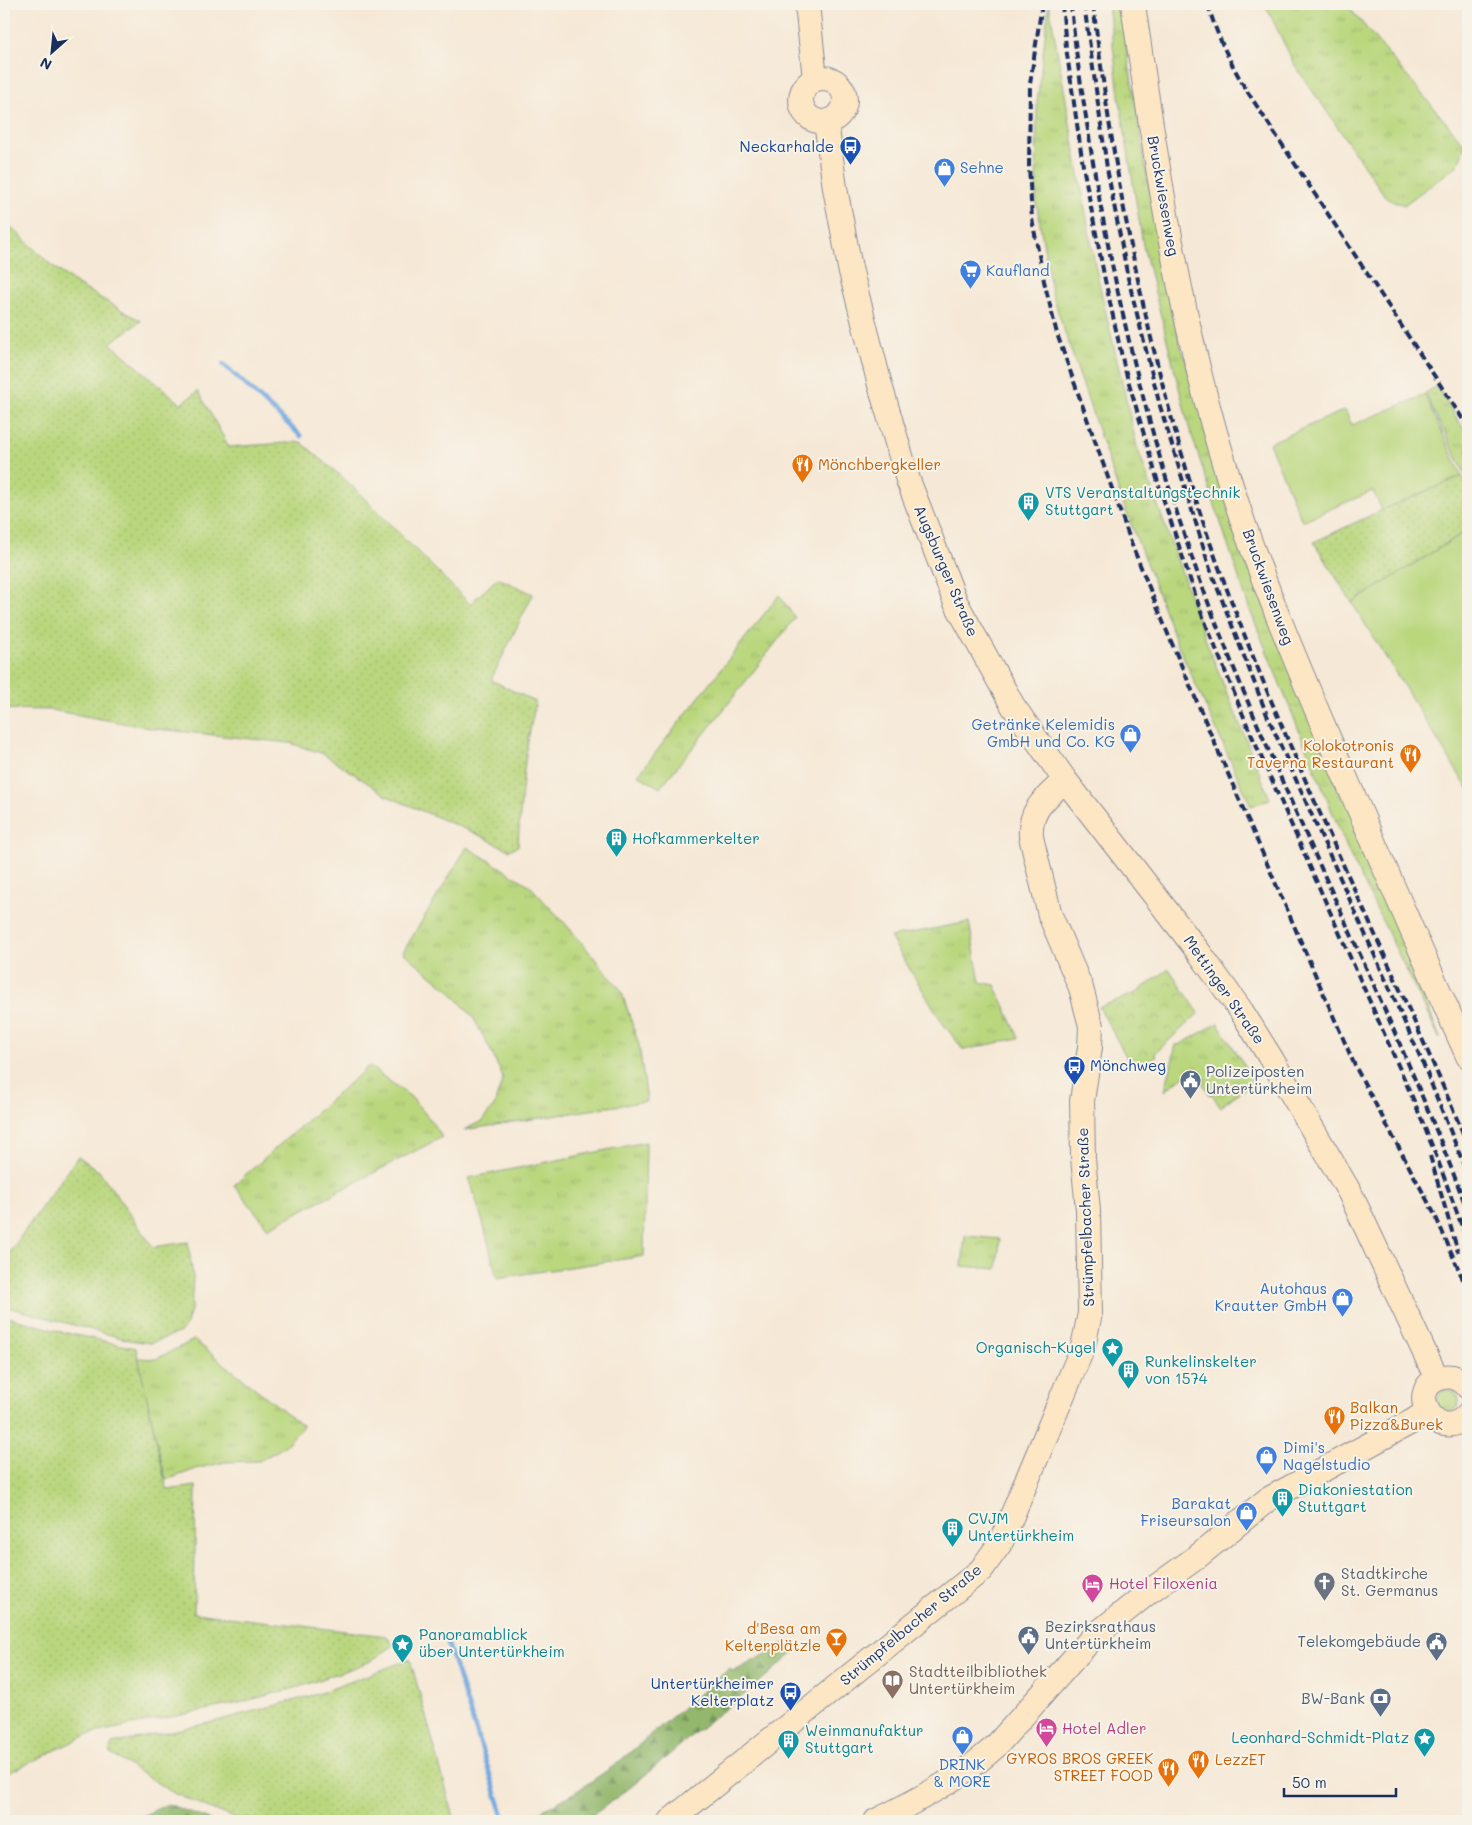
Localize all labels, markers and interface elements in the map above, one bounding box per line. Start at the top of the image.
north arrow [28,28,78,78]
text: N [37,53,55,75]
street label: Bruckwiesenweg [1144,134,1184,258]
bus stop icon: Neckarhalde [838,135,862,166]
place label: Neckarhalde [740,136,834,156]
shop icon: Sehne [932,156,956,187]
place label: Sehne [960,157,1004,177]
supermarket icon: Kaufland [958,259,982,290]
place label: Kaufland [986,260,1049,280]
restaurant icon: Mönchbergkeller [790,453,814,484]
place label: Mönchbergkeller [818,454,941,474]
place label: VTS Veranstaltungstechnik Stuttgart [1045,482,1241,519]
building icon: VTS Veranstaltungstechnik Stuttgart [1017,490,1041,521]
street label: Augsburger Straße [910,502,984,639]
street label: Bruckwiesenweg [1239,526,1299,648]
place label: Getränke Kelemidis GmbH und Co. KG [971,714,1115,751]
shop icon: Getränke Kelemidis GmbH und Co. KG [1119,722,1143,753]
place label: Kolokotronis Taverna Restaurant [1247,735,1394,772]
restaurant icon: Kolokotronis Taverna Restaurant [1398,743,1422,774]
building icon: Hofkammerkelter [604,827,628,858]
place label: Hofkammerkelter [632,828,760,848]
street label: Mettinger Straße [1180,931,1270,1048]
bus stop icon: Mönchweg [1062,1054,1086,1085]
place label: Mönchweg [1090,1055,1166,1075]
place label: Polizeiposten Untertürkheim [1206,1061,1312,1098]
public building icon: Polizeiposten Untertürkheim [1178,1069,1202,1100]
street label: Strümpfelbacher Straße [1072,1127,1098,1307]
place label: Autohaus Krautter GmbH [1215,1278,1327,1315]
shop icon: Autohaus Krautter GmbH [1331,1286,1355,1317]
place icon: Organisch-Kugel [1100,1336,1124,1367]
place label: Organisch-Kugel [976,1337,1096,1357]
place label: Runkelinskelter von 1574 [1145,1351,1257,1388]
building icon: Runkelinskelter von 1574 [1117,1359,1141,1390]
place label: Balkan Pizza&Burek [1350,1397,1443,1434]
restaurant icon: Balkan Pizza&Burek [1322,1405,1346,1436]
place label: Dimi's Nagelstudio [1283,1437,1370,1474]
shop icon: Dimi's Nagelstudio [1255,1445,1279,1476]
place label: Diakoniestation Stuttgart [1298,1479,1413,1516]
building icon: Diakoniestation Stuttgart [1270,1487,1294,1518]
place label: Barakat Friseursalon [1141,1493,1231,1530]
shop icon: Barakat Friseursalon [1235,1501,1259,1532]
place label: CVJM Untertürkheim [968,1508,1074,1545]
building icon: CVJM Untertürkheim [940,1516,964,1547]
street label: Strümpfelbacher Straße [835,1559,985,1690]
place label: Stadtkirche St. Germanus [1341,1563,1438,1600]
church icon: Stadtkirche St. Germanus [1313,1571,1337,1602]
hotel icon: Hotel Filoxenia [1081,1572,1105,1603]
place label: Hotel Filoxenia [1109,1573,1218,1593]
place label: Bezirksrathaus Untertürkheim [1045,1616,1156,1653]
place label: d'Besa am Kelterplätzle [725,1618,821,1655]
place label: Panoramablick über Untertürkheim [419,1624,565,1661]
public building icon: Bezirksrathaus Untertürkheim [1017,1624,1041,1655]
bar icon: d'Besa am Kelterplätzle [825,1626,849,1657]
public building icon: Telekomgebäude [1425,1630,1449,1661]
place label: Telekomgebäude [1298,1631,1421,1651]
place icon: Panoramablick über Untertürkheim [391,1632,415,1663]
place label: Stadtteilbibliothek Untertürkheim [909,1661,1047,1698]
library icon: Stadtteilbibliothek Untertürkheim [881,1669,905,1700]
place label: Untertürkheimer Kelterplatz [651,1673,774,1710]
bus stop icon: Untertürkheimer Kelterplatz [778,1681,802,1712]
bank icon: BW-Bank [1369,1687,1393,1718]
place label: BW-Bank [1301,1688,1365,1708]
hotel icon: Hotel Adler [1034,1717,1058,1748]
place label: Hotel Adler [1062,1718,1147,1738]
place label: Weinmanufaktur Stuttgart [805,1720,924,1757]
shop icon: DRINK & MORE [950,1725,974,1756]
place icon: Leonhard-Schmidt-Platz [1413,1726,1437,1757]
place label: Leonhard-Schmidt-Platz [1232,1727,1409,1747]
building icon: Weinmanufaktur Stuttgart [777,1728,801,1759]
place label: GYROS BROS GREEK STREET FOOD [1006,1748,1153,1785]
restaurant icon: LezzET [1187,1748,1211,1779]
place label: LezzET [1215,1749,1266,1769]
place label: DRINK & MORE [933,1754,991,1791]
restaurant icon: GYROS BROS GREEK STREET FOOD [1157,1756,1181,1787]
scale bar [1284,1765,1397,1797]
text: 50 m [1292,1772,1327,1792]

